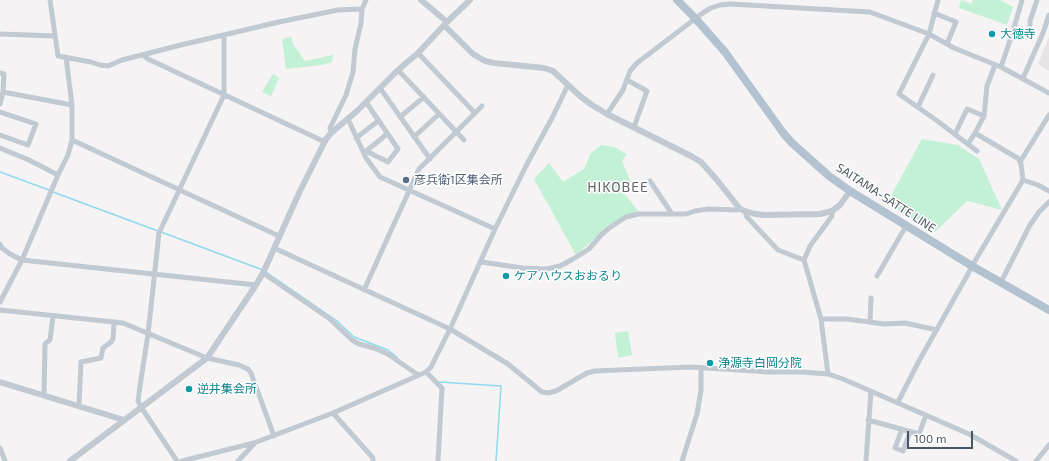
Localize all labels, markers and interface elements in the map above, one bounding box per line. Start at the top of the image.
place label: 大徳寺 [1000,27,1036,41]
marker: 大徳寺 [987,29,997,39]
street label: SAITAMA-SATTE LINE [834,160,938,236]
place label: 彦兵衛1区集会所 [414,173,503,187]
marker: 彦兵衛1区集会所 [401,175,411,185]
district label: HIKOBEE [587,179,649,195]
place label: ケアハウスおおるり [514,269,622,283]
marker: ケアハウスおおるり [501,271,511,281]
place label: 浄源寺白岡分院 [718,356,802,370]
marker: 浄源寺白岡分院 [705,358,715,368]
place label: 逆井集会所 [197,382,257,396]
marker: 逆井集会所 [184,384,194,394]
scale bar [909,423,975,449]
text: 100 m [914,431,946,445]

